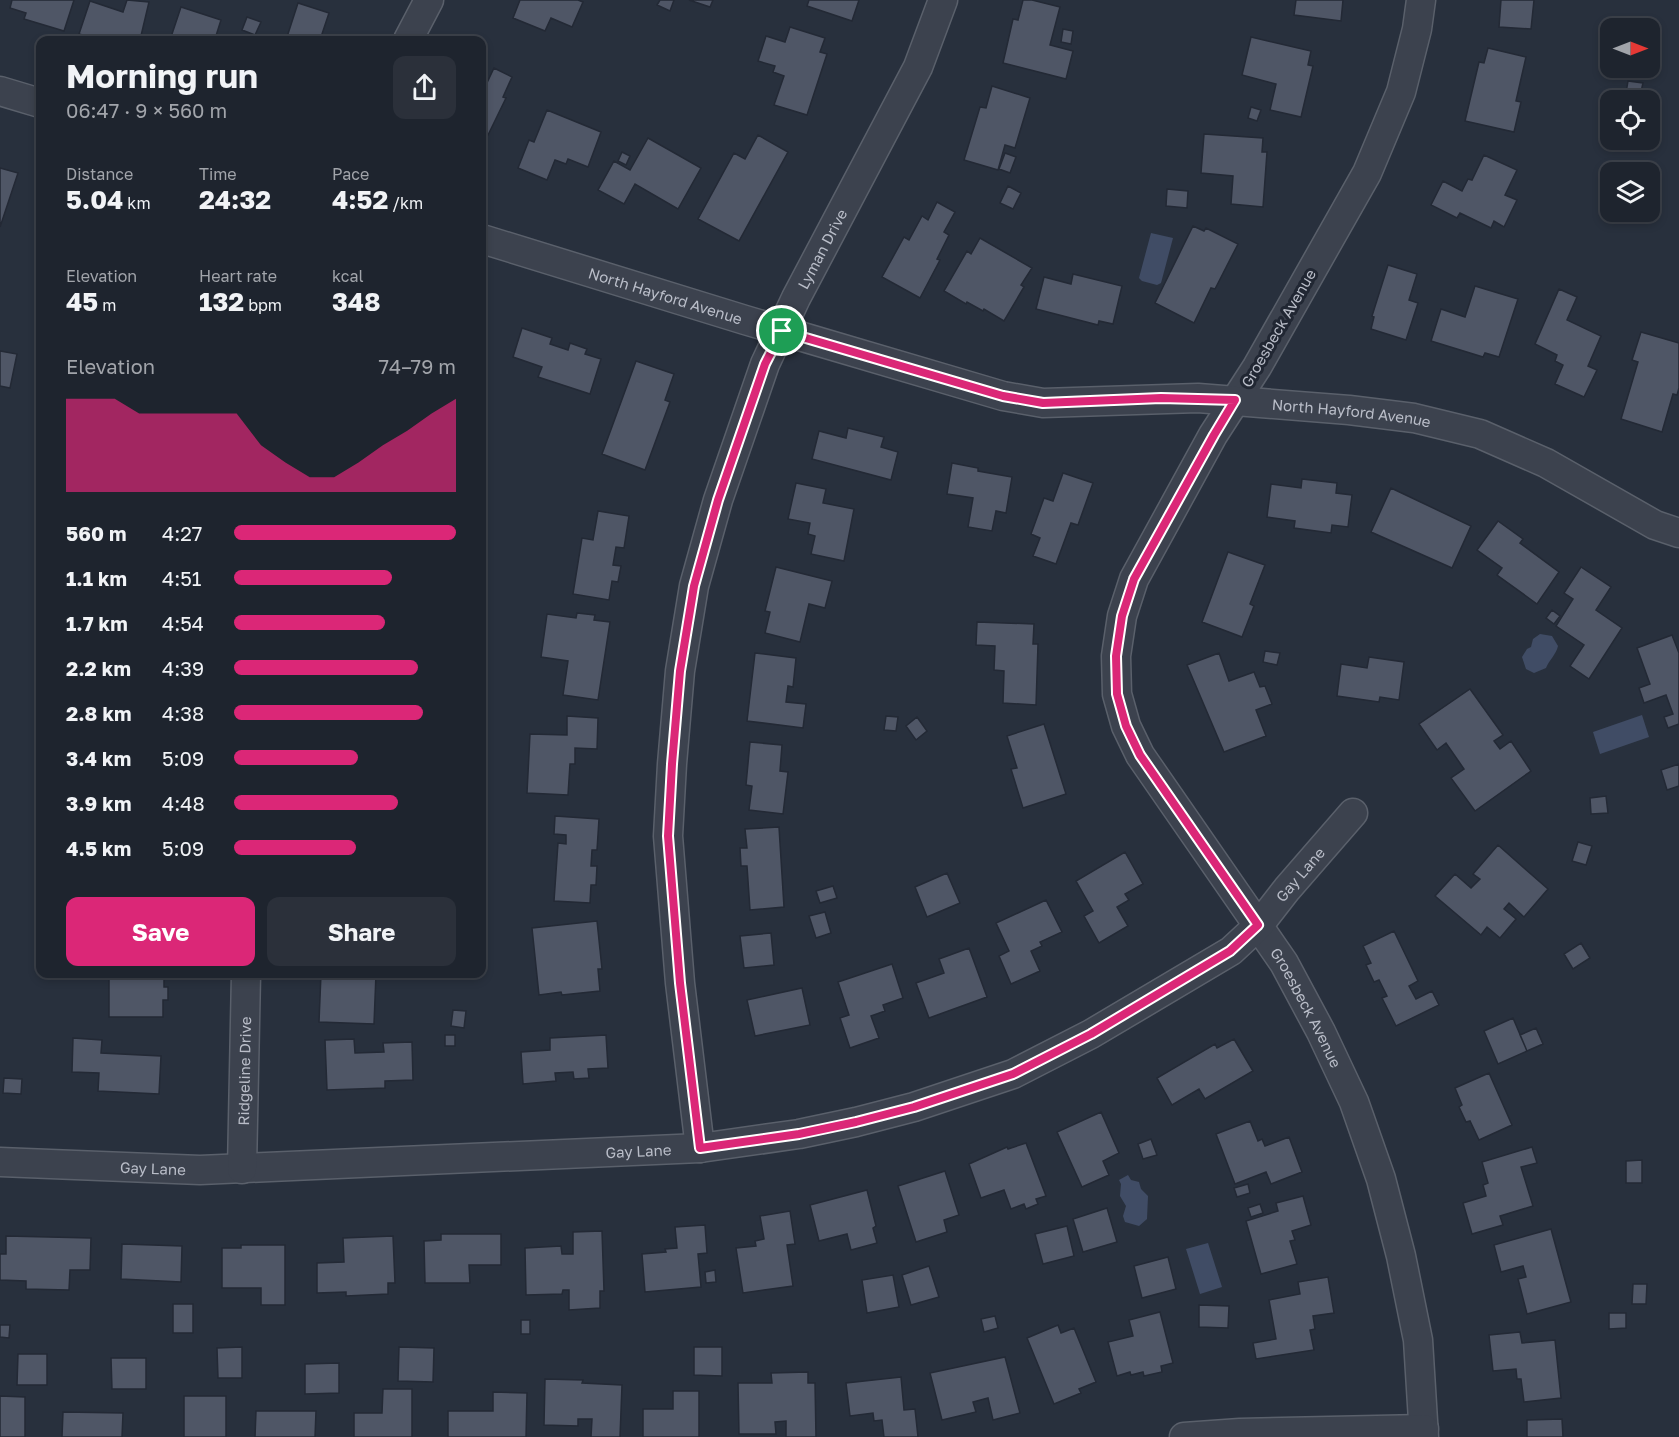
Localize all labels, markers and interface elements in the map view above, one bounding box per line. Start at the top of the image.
north arrow [1600,18,1660,78]
map controls [1600,18,1660,222]
text: Morning run [66,56,258,95]
button: share [393,56,456,119]
button: locate [1600,90,1660,150]
text: 06:47 · 9 × 560 m [66,98,227,122]
button: layers [1600,162,1660,222]
text: Distance [66,164,133,184]
text: Time [199,164,237,184]
text: Pace [332,164,369,184]
text: 5.04 [66,184,123,215]
text: 24:32 [199,184,271,215]
text: 4:52 [332,184,388,215]
text: km [123,193,151,213]
text: /km [388,193,423,213]
street label: Lyman Drive [794,206,851,292]
street label: North Hayford Avenue [586,263,745,328]
text: Elevation [66,266,137,286]
text: Heart rate [199,266,277,286]
text: kcal [332,266,364,286]
street label: Groesbeck Avenue [1237,266,1319,390]
text: 45 [66,286,98,317]
text: 132 [199,286,244,317]
text: 348 [332,286,381,317]
text: m [98,295,116,315]
text: bpm [244,295,282,315]
pin [756,305,807,356]
icon: arrive [765,314,798,347]
text: Elevation [66,354,155,378]
text: 74–79 m [378,354,456,378]
street label: North Hayford Avenue [1271,395,1433,431]
text: 560 m [66,521,126,545]
text: 4:27 [162,521,202,545]
text: 1.1 km [66,566,127,590]
text: 4:51 [162,566,202,590]
text: 1.7 km [66,611,128,635]
text: 4:54 [162,611,204,635]
text: 2.2 km [66,656,131,680]
text: 4:39 [162,656,204,680]
text: 2.8 km [66,701,132,725]
text: 4:38 [162,701,204,725]
text: 3.4 km [66,746,131,770]
text: 5:09 [162,746,204,770]
text: 3.9 km [66,791,131,815]
text: 4:48 [162,791,205,815]
text: 4.5 km [66,836,131,860]
text: 5:09 [162,836,204,860]
street label: Gay Lane [1272,843,1329,905]
button: Save [66,897,255,966]
button: Share [267,897,456,966]
street label: Groesbeck Avenue [1267,944,1346,1071]
street label: Ridgeline Drive [234,1016,254,1126]
street label: Gay Lane [605,1140,672,1161]
street label: Gay Lane [120,1158,187,1178]

